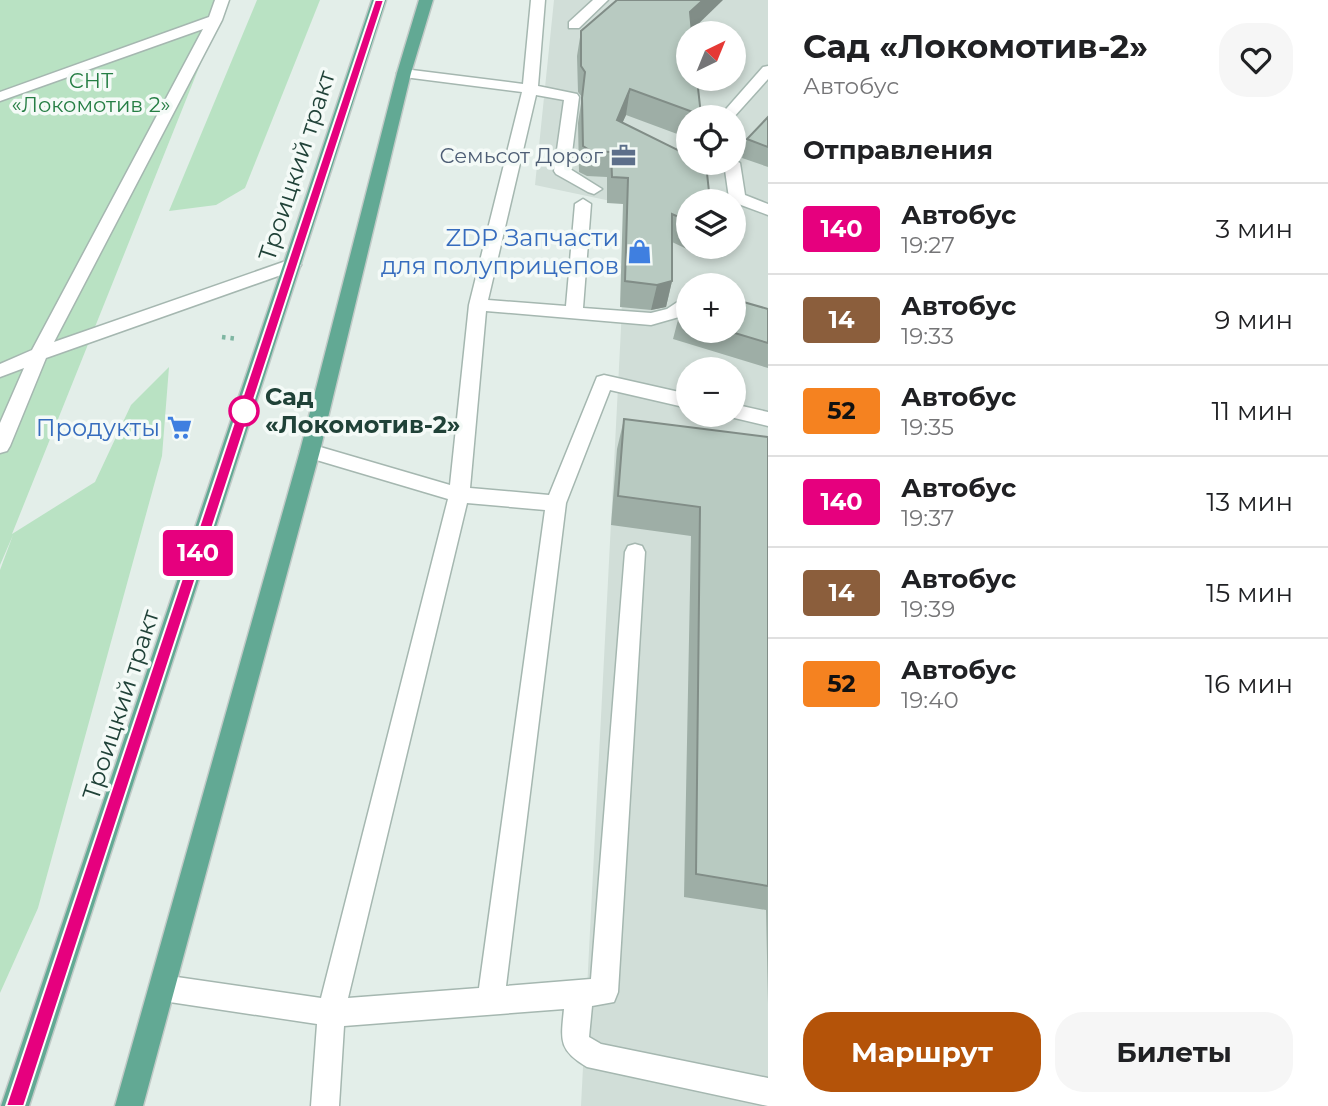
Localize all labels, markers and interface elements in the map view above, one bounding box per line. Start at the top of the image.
north arrow [676,21,746,91]
map controls [676,21,746,427]
button: heart [1219,23,1293,97]
text: Сад «Локомотив-2» [803,26,1148,66]
street label: Троицкий тракт [252,66,341,265]
park label: СНТ «Локомотив 2» [11,68,171,117]
text: Автобус [803,72,899,100]
button: locate [676,105,746,175]
text: Отправления [803,134,993,166]
office icon: Семьсот Дорог [609,142,637,170]
place label: Семьсот Дорог [440,143,603,168]
button: layers [676,189,746,259]
text: Автобус [901,199,1016,231]
text: 3 мин [1216,213,1293,245]
text: 140 [820,214,863,243]
place label: ZDP Запчасти для полуприцепов [381,223,619,280]
text: 19:27 [901,231,955,259]
shop icon: ZDP Запчасти для полуприцепов [625,238,653,266]
button: + [676,273,746,343]
text: Автобус [901,290,1016,322]
text: 9 мин [1214,304,1293,336]
text: 14 [829,305,854,334]
text: 19:33 [901,322,954,350]
button: − [676,357,746,427]
text: Автобус [901,381,1016,413]
place label: Сад «Локомотив-2» [265,382,461,439]
text: 11 мин [1211,395,1293,427]
marker: Сад «Локомотив-2» [229,396,259,426]
text: 52 [827,396,856,425]
place label: Продукты [36,413,160,442]
text: 19:35 [901,413,954,441]
supermarket icon: Продукты [166,414,194,442]
text: Автобус [901,472,1016,504]
text: 13 мин [1206,486,1293,518]
text: 140 [820,487,863,516]
text: 19:37 [901,504,954,532]
line badge: 140 [158,530,238,576]
text: 140 [177,538,219,567]
text: Автобус [901,563,1016,595]
text: 15 мин [1206,577,1293,609]
text: 14 [829,578,854,607]
text: 19:39 [901,595,955,623]
street label: Троицкий тракт [76,605,165,804]
text: Автобус [901,654,1016,686]
text: 16 мин [1205,668,1293,700]
text: 52 [827,669,856,698]
text: 19:40 [901,686,959,714]
button: Маршрут [803,1012,1041,1092]
button: Билеты [1055,1012,1293,1092]

